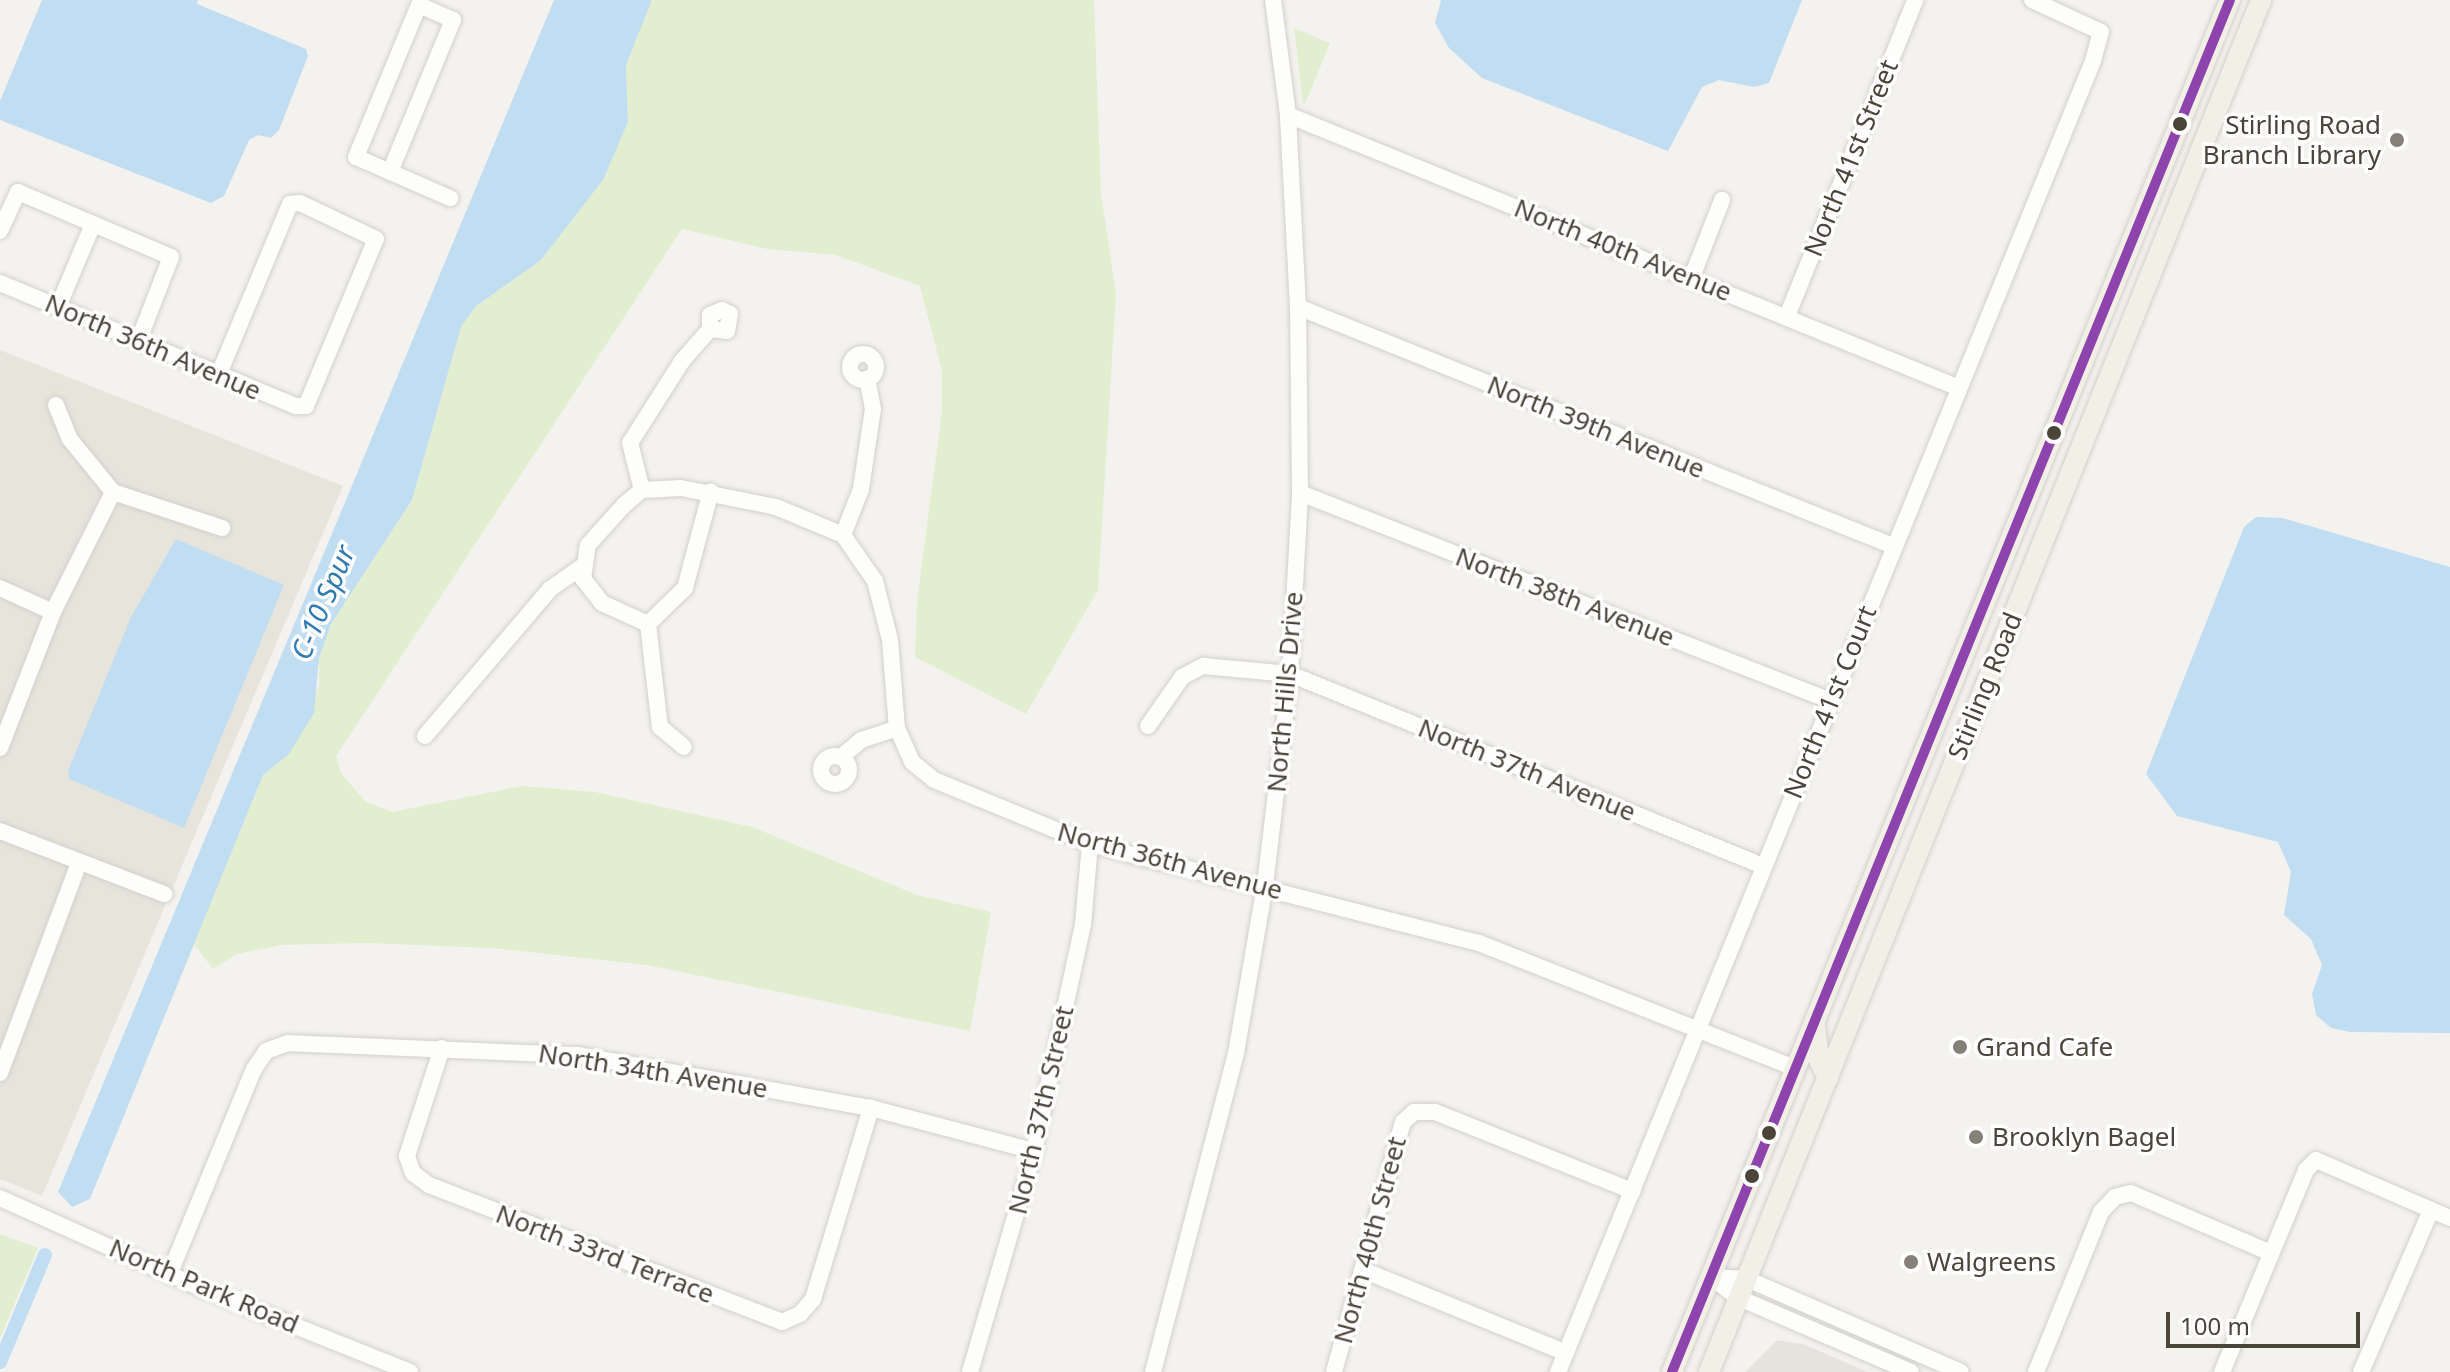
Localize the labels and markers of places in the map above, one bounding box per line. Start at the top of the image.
place label: Stirling Road Branch Library [2203,109,2381,170]
unlabelled marker [2172,116,2188,132]
marker: Stirling Road Branch Library [2388,131,2406,149]
unlabelled marker [2046,425,2062,441]
place label: Grand Cafe [1976,1031,2113,1063]
marker: Grand Cafe [1951,1038,1969,1056]
place label: Brooklyn Bagel [1992,1121,2176,1153]
unlabelled marker [1761,1125,1777,1141]
marker: Brooklyn Bagel [1967,1128,1985,1146]
unlabelled marker [1744,1168,1760,1184]
place label: Walgreens [1927,1246,2056,1278]
marker: Walgreens [1902,1253,1920,1271]

